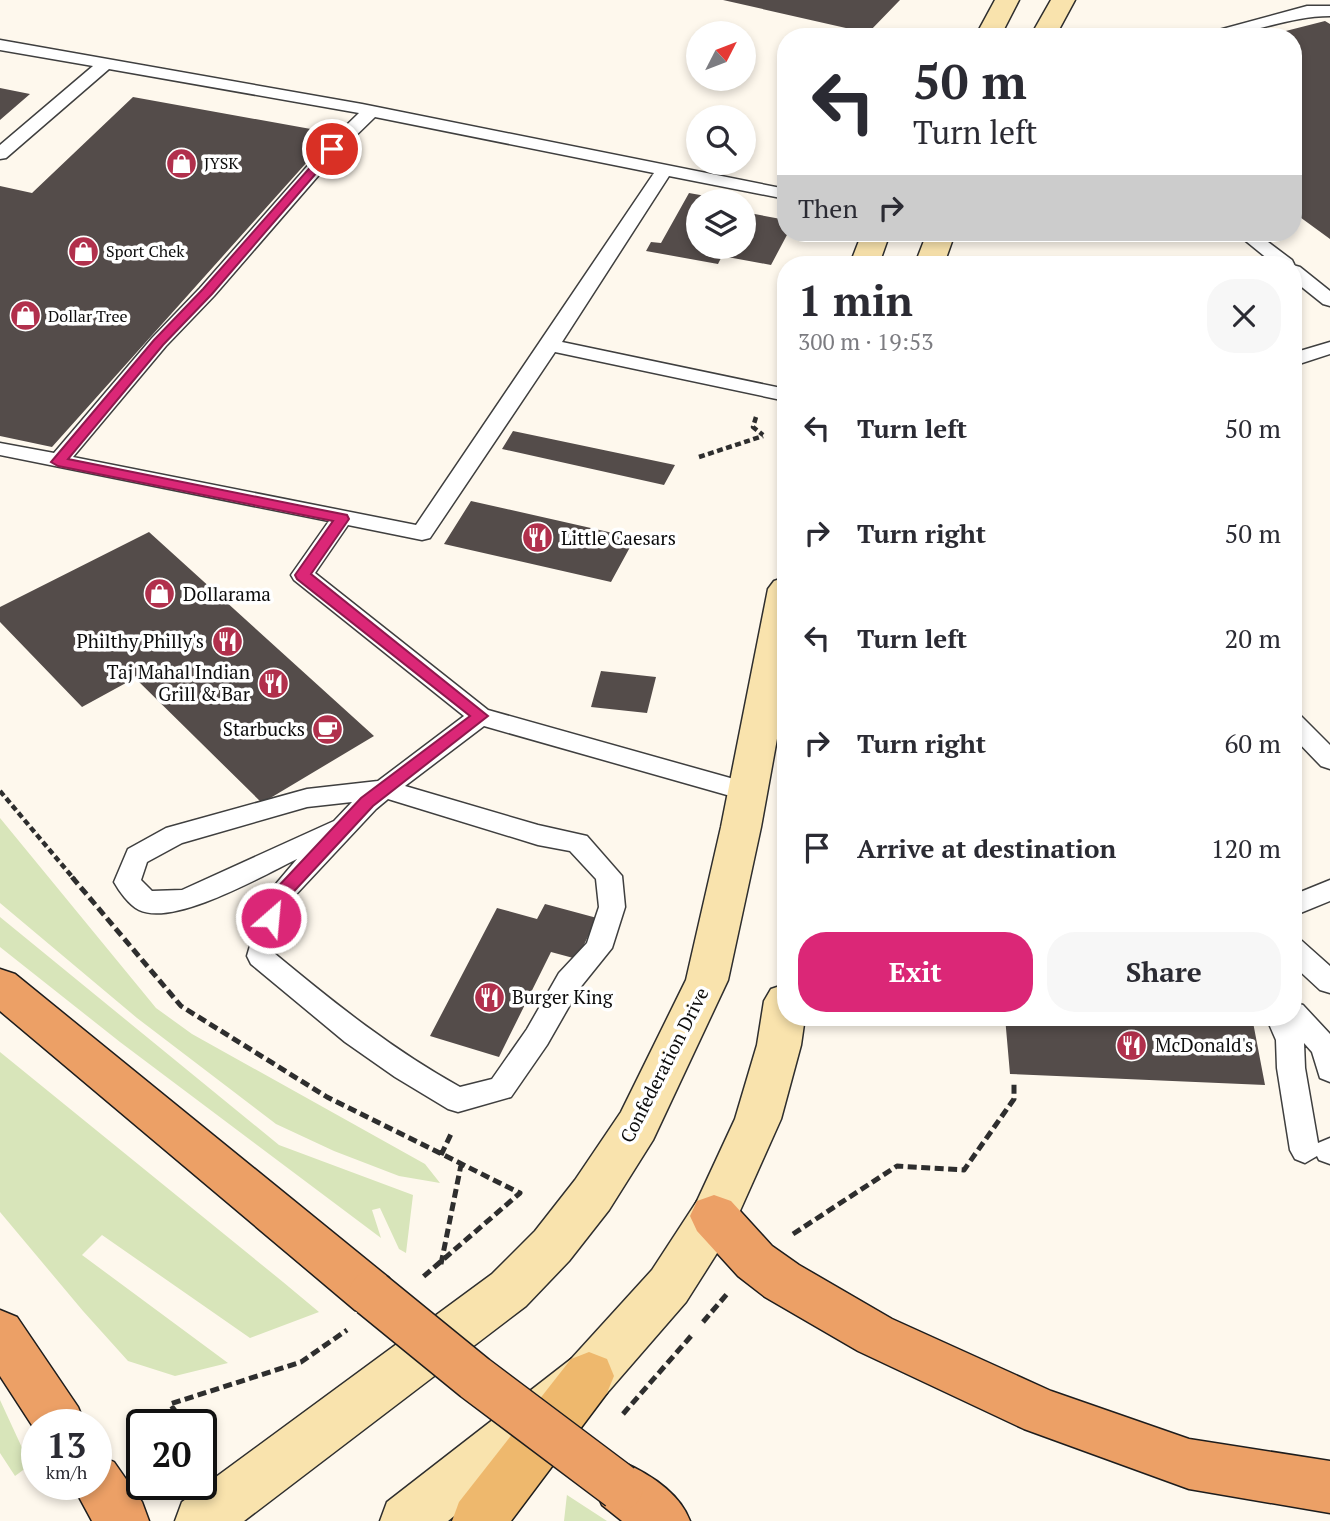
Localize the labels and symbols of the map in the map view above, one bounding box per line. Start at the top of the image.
north arrow [686,21,756,91]
pin [302,119,362,179]
shop icon: JYSK [164,146,198,180]
place label: JYSK [204,152,239,174]
shop icon: Sport Chek [66,234,100,268]
place label: Sport Chek [106,240,185,262]
shop icon: Dollar Tree [8,299,42,333]
place label: Dollar Tree [48,305,128,327]
restaurant icon: Little Caesars [521,521,555,555]
place label: Little Caesars [561,525,676,550]
shop icon: Dollarama [143,577,177,611]
place label: Dollarama [183,581,271,606]
restaurant icon: Philthy Philly's [210,624,244,658]
place label: Philthy Philly's [77,628,204,653]
place label: Taj Mahal Indian Grill & Bar [107,659,251,706]
restaurant icon: Taj Mahal Indian Grill & Bar [256,666,290,700]
cafe icon: Starbucks [311,712,345,746]
place label: Starbucks [223,716,305,741]
position arrow [234,881,308,955]
restaurant icon: Burger King [472,980,506,1014]
street label: Confederation Drive [614,983,713,1147]
place label: Burger King [512,984,614,1009]
restaurant icon: McDonald's [1115,1028,1149,1062]
place label: McDonald's [1155,1032,1253,1057]
speed limit sign: 20 [126,1409,217,1500]

